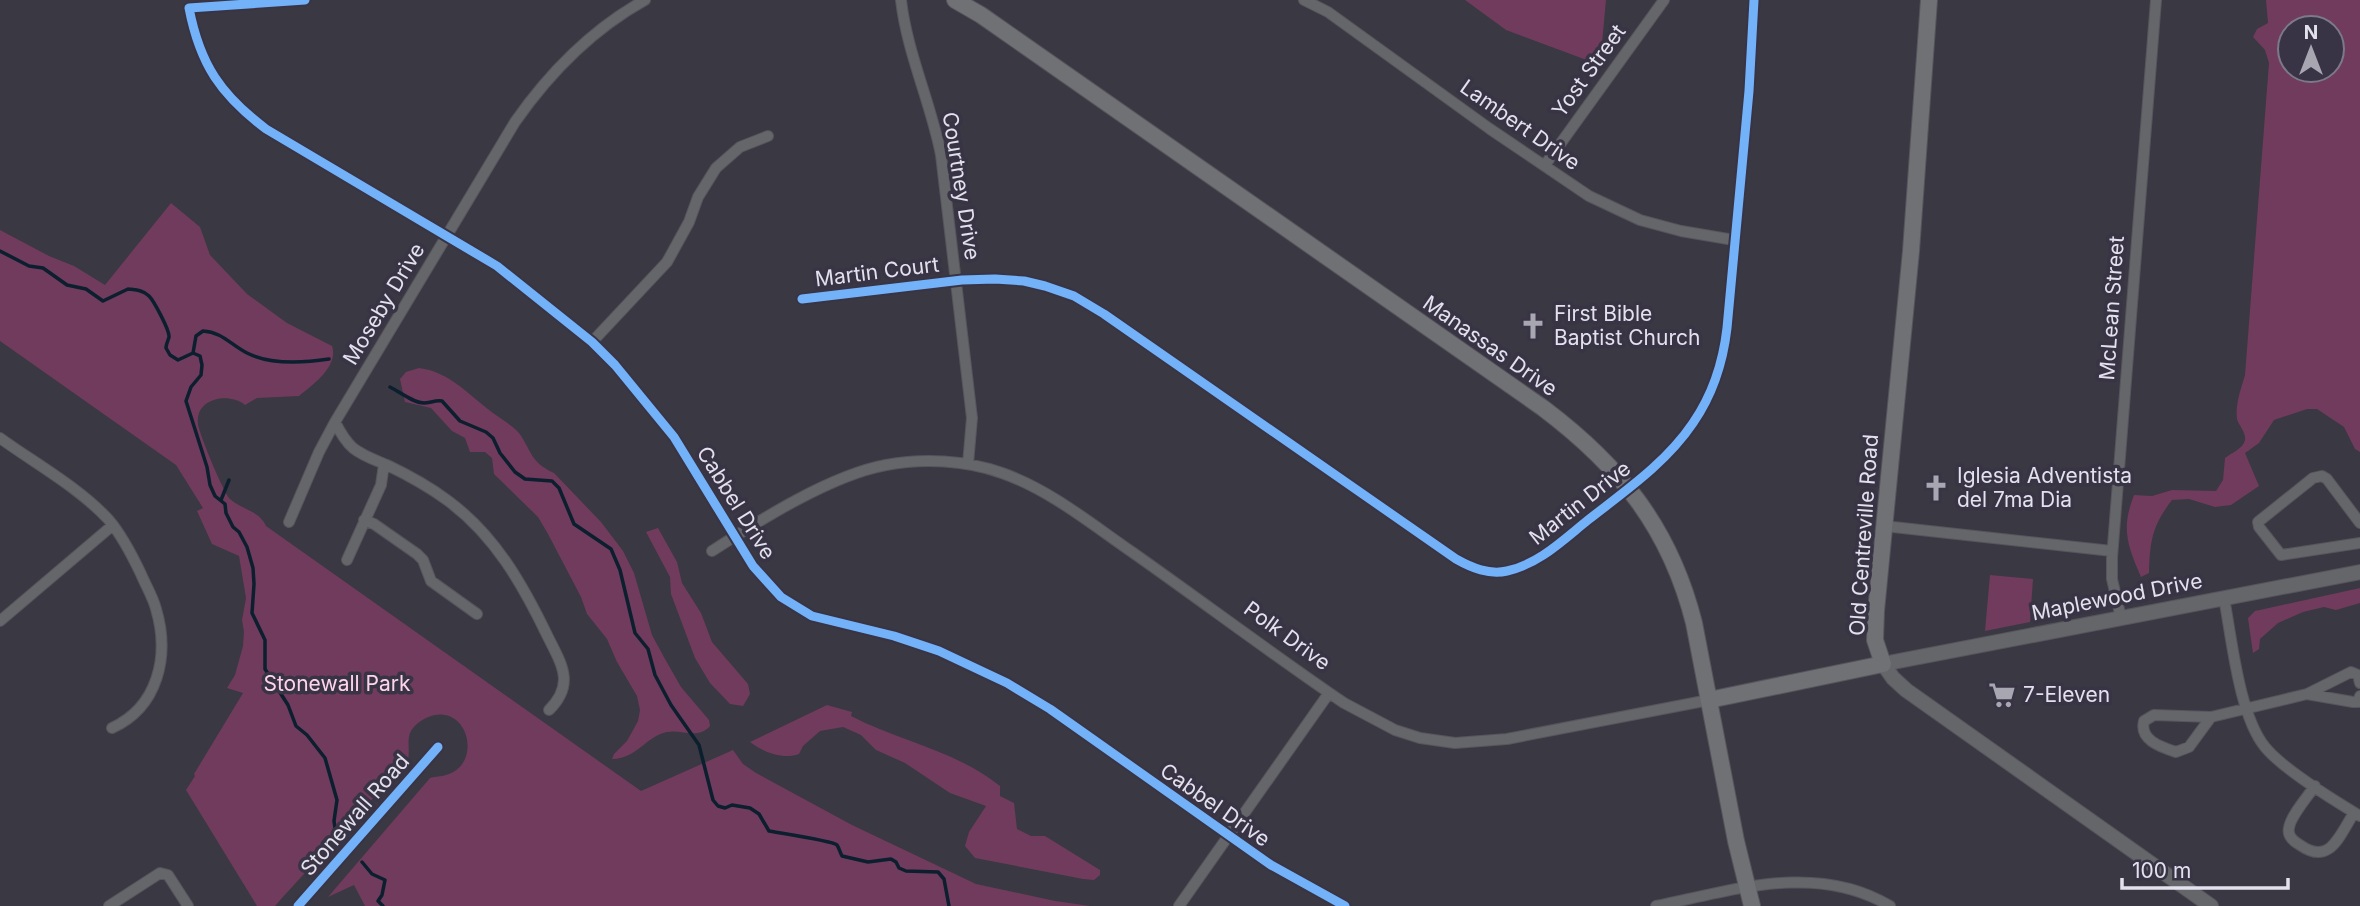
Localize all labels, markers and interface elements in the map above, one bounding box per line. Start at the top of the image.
north arrow [2276,14,2346,84]
street label: Yost Street [1547,19,1631,122]
text: N [2304,21,2318,44]
street label: Lambert Drive [1456,74,1585,175]
street label: Courtney Drive [937,110,986,262]
street label: McLean Street [2094,235,2129,381]
street label: Moseby Drive [338,239,430,369]
street label: Martin Court [814,251,940,292]
street label: Manassas Drive [1418,290,1562,401]
place label: First Bible Baptist Church [1554,301,1700,350]
church icon: First Bible Baptist Church [1518,311,1548,341]
street label: Old Centreville Road [1844,433,1883,637]
street label: Cabbel Drive [692,442,781,564]
street label: Martin Drive [1524,455,1635,550]
place label: Iglesia Adventista del 7ma Dia [1957,463,2132,512]
church icon: Iglesia Adventista del 7ma Dia [1921,473,1951,503]
street label: Maplewood Drive [2029,568,2204,625]
street label: Polk Drive [1239,596,1335,675]
park label: Stonewall Park [263,671,411,696]
supermarket icon: 7-Eleven [1987,680,2017,710]
place label: 7-Eleven [2023,682,2110,707]
street label: Stonewall Road [295,749,414,881]
street label: Cabbel Drive [1156,758,1275,852]
scale bar [2122,846,2288,890]
text: 100 m [2132,858,2191,883]

